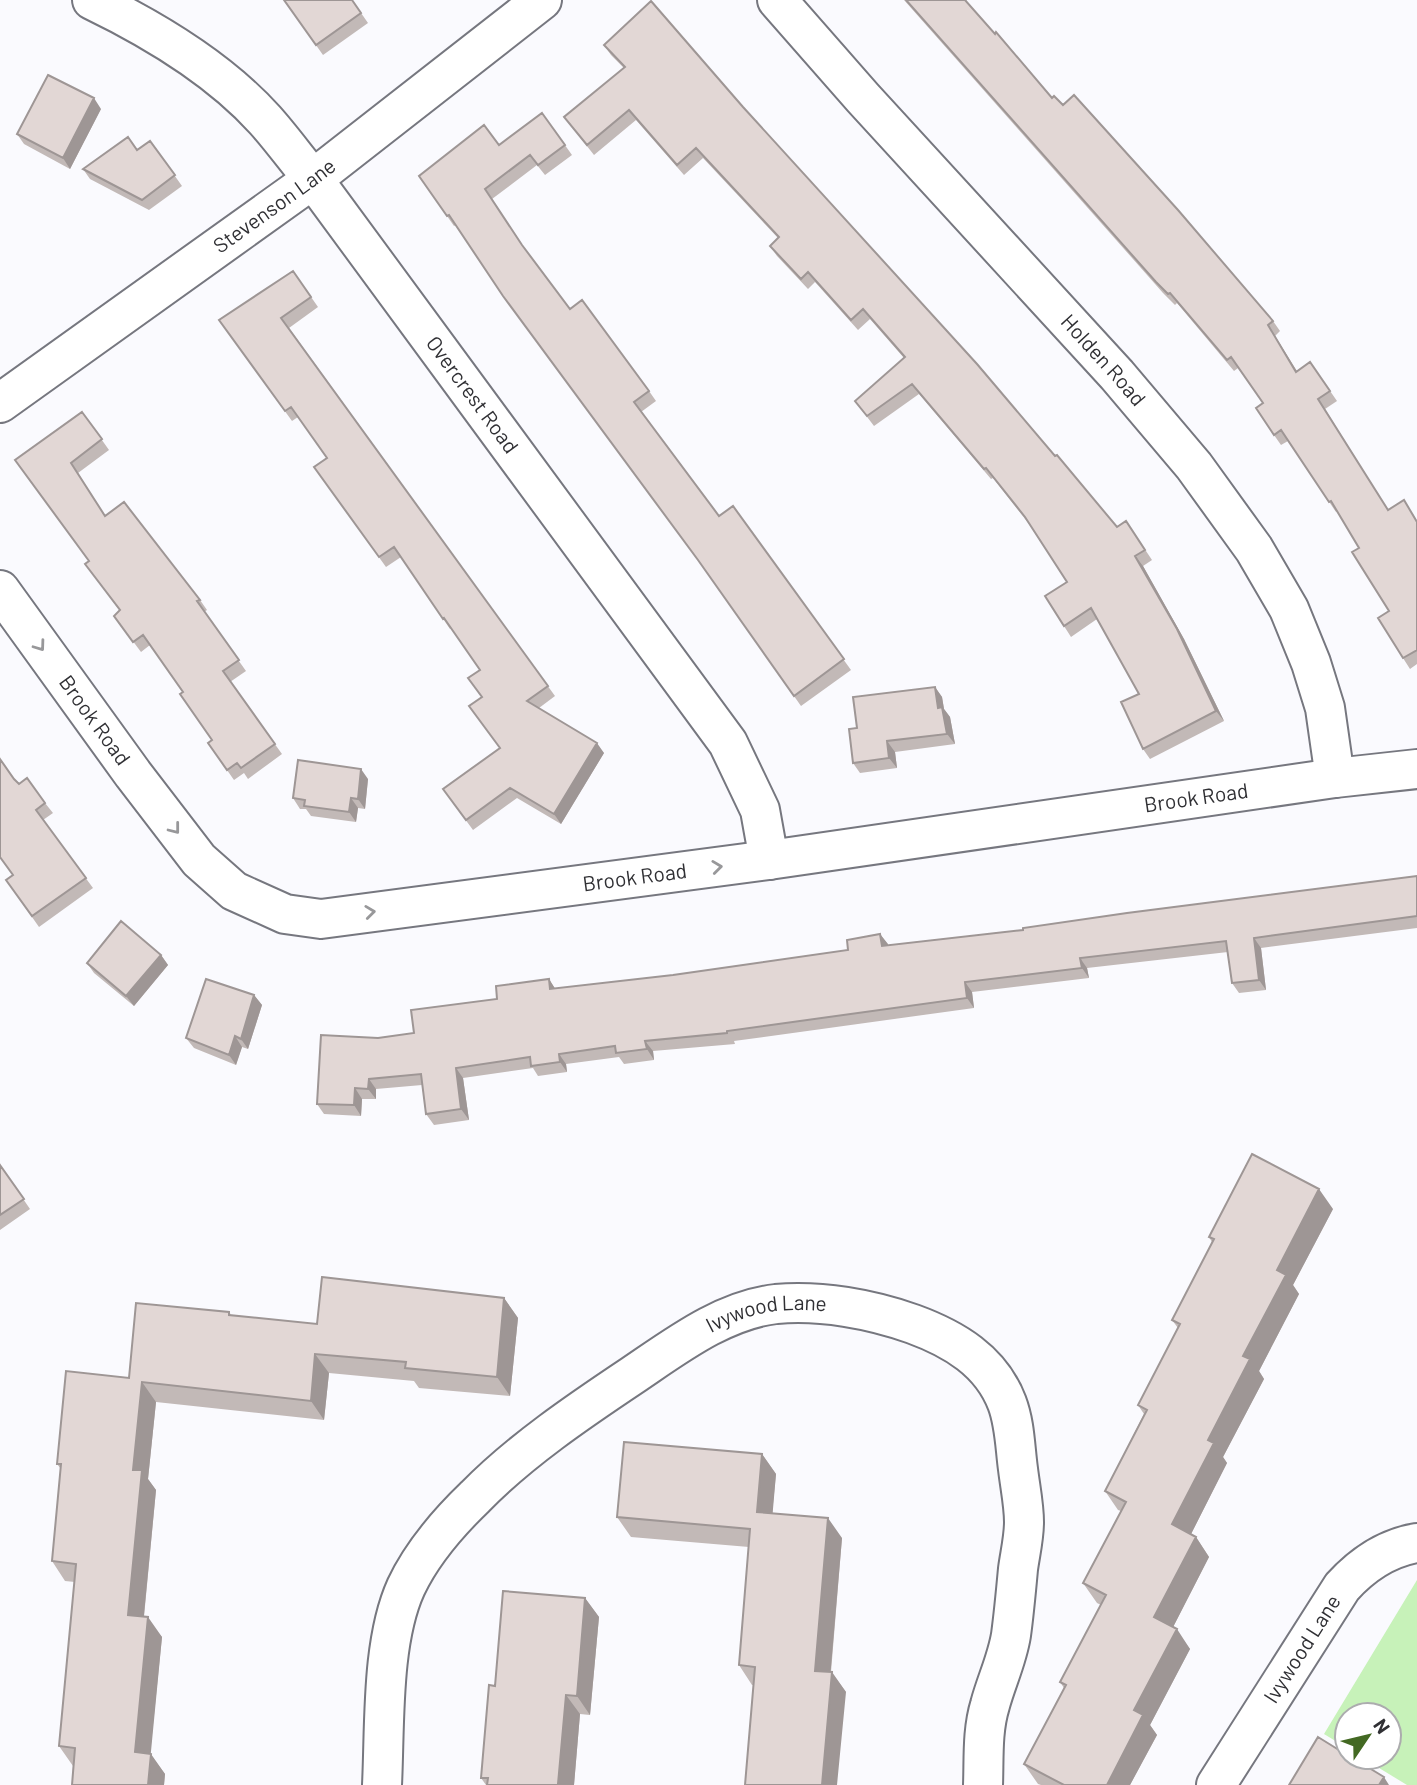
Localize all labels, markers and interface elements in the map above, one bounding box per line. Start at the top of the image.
street label: Stevenson Lane [208,152,340,257]
street label: Holden Road [1056,308,1152,410]
street label: Overcrest Road [422,331,524,458]
one-way arrow [32,638,44,651]
street label: Brook Road [55,670,136,769]
street label: Brook Road [1142,777,1250,817]
one-way arrow [166,821,179,834]
street label: Brook Road [581,857,688,895]
one-way arrow [711,859,723,874]
one-way arrow [364,905,376,920]
street label: Ivywood Lane [701,1289,828,1337]
street label: Ivywood Lane [1257,1590,1345,1707]
north arrow [1333,1701,1403,1771]
text: N [1369,1714,1395,1738]

